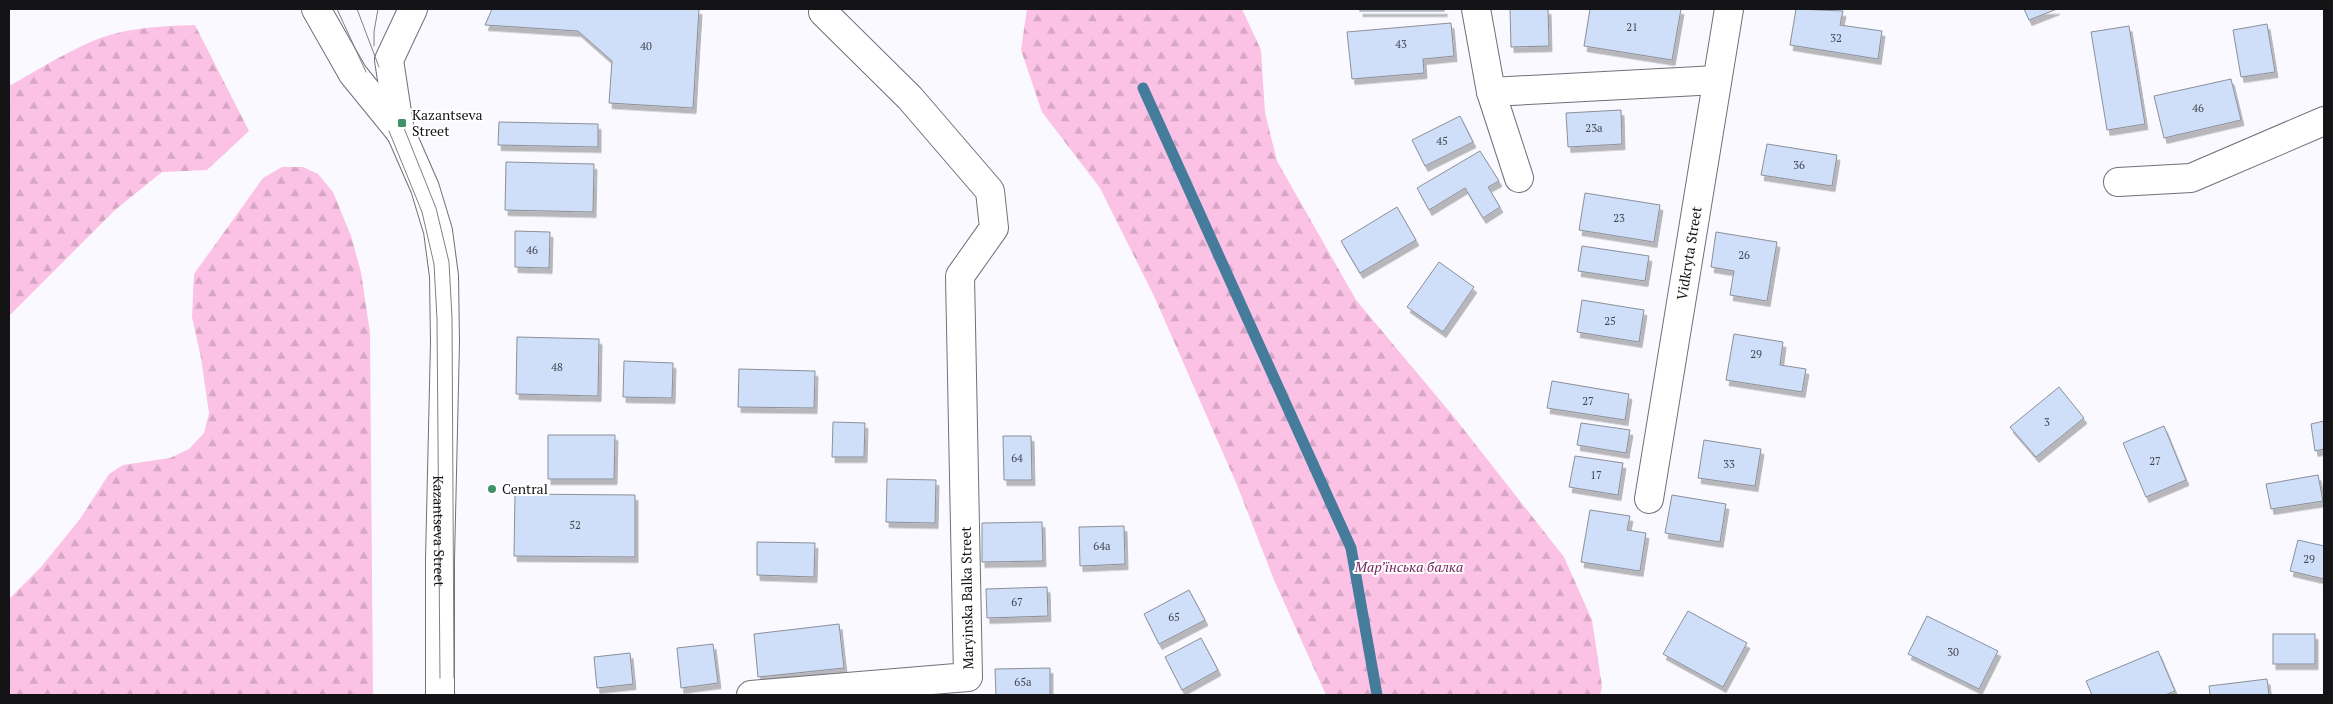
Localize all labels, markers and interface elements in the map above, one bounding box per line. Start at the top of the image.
house number: 21 [1626,20,1638,34]
house number: 32 [1830,31,1842,45]
house number: 43 [1395,37,1407,51]
house number: 40 [640,39,652,53]
house number: 46 [2192,101,2204,115]
place label: Kazantseva Street [412,105,483,140]
marker: Kazantseva Street [396,117,408,129]
house number: 23а [1585,121,1603,135]
house number: 45 [1436,134,1448,148]
house number: 36 [1793,158,1805,172]
street label: Vidkryta Street [1672,204,1706,301]
house number: 23 [1613,211,1625,225]
house number: 46 [526,243,538,257]
house number: 26 [1738,248,1750,262]
house number: 25 [1604,314,1616,328]
house number: 29 [1750,347,1762,361]
house number: 48 [551,360,563,374]
house number: 27 [1582,394,1594,408]
house number: 3 [2044,415,2050,429]
house number: 64 [1011,451,1023,465]
house number: 27 [2149,454,2161,468]
house number: 33 [1723,457,1735,471]
house number: 17 [1590,468,1602,482]
street label: Kazantseva Street [429,475,449,588]
place label: Central [502,479,548,498]
marker: Central [486,483,498,495]
house number: 52 [569,518,581,532]
street label: Maryinska Balka Street [956,525,977,670]
house number: 64а [1093,539,1111,553]
house number: 29 [2303,552,2315,566]
park label: Мар’їнська балка [1354,557,1463,576]
house number: 67 [1011,595,1023,609]
house number: 65 [1168,610,1180,624]
house number: 30 [1947,645,1959,659]
house number: 65а [1014,675,1032,689]

